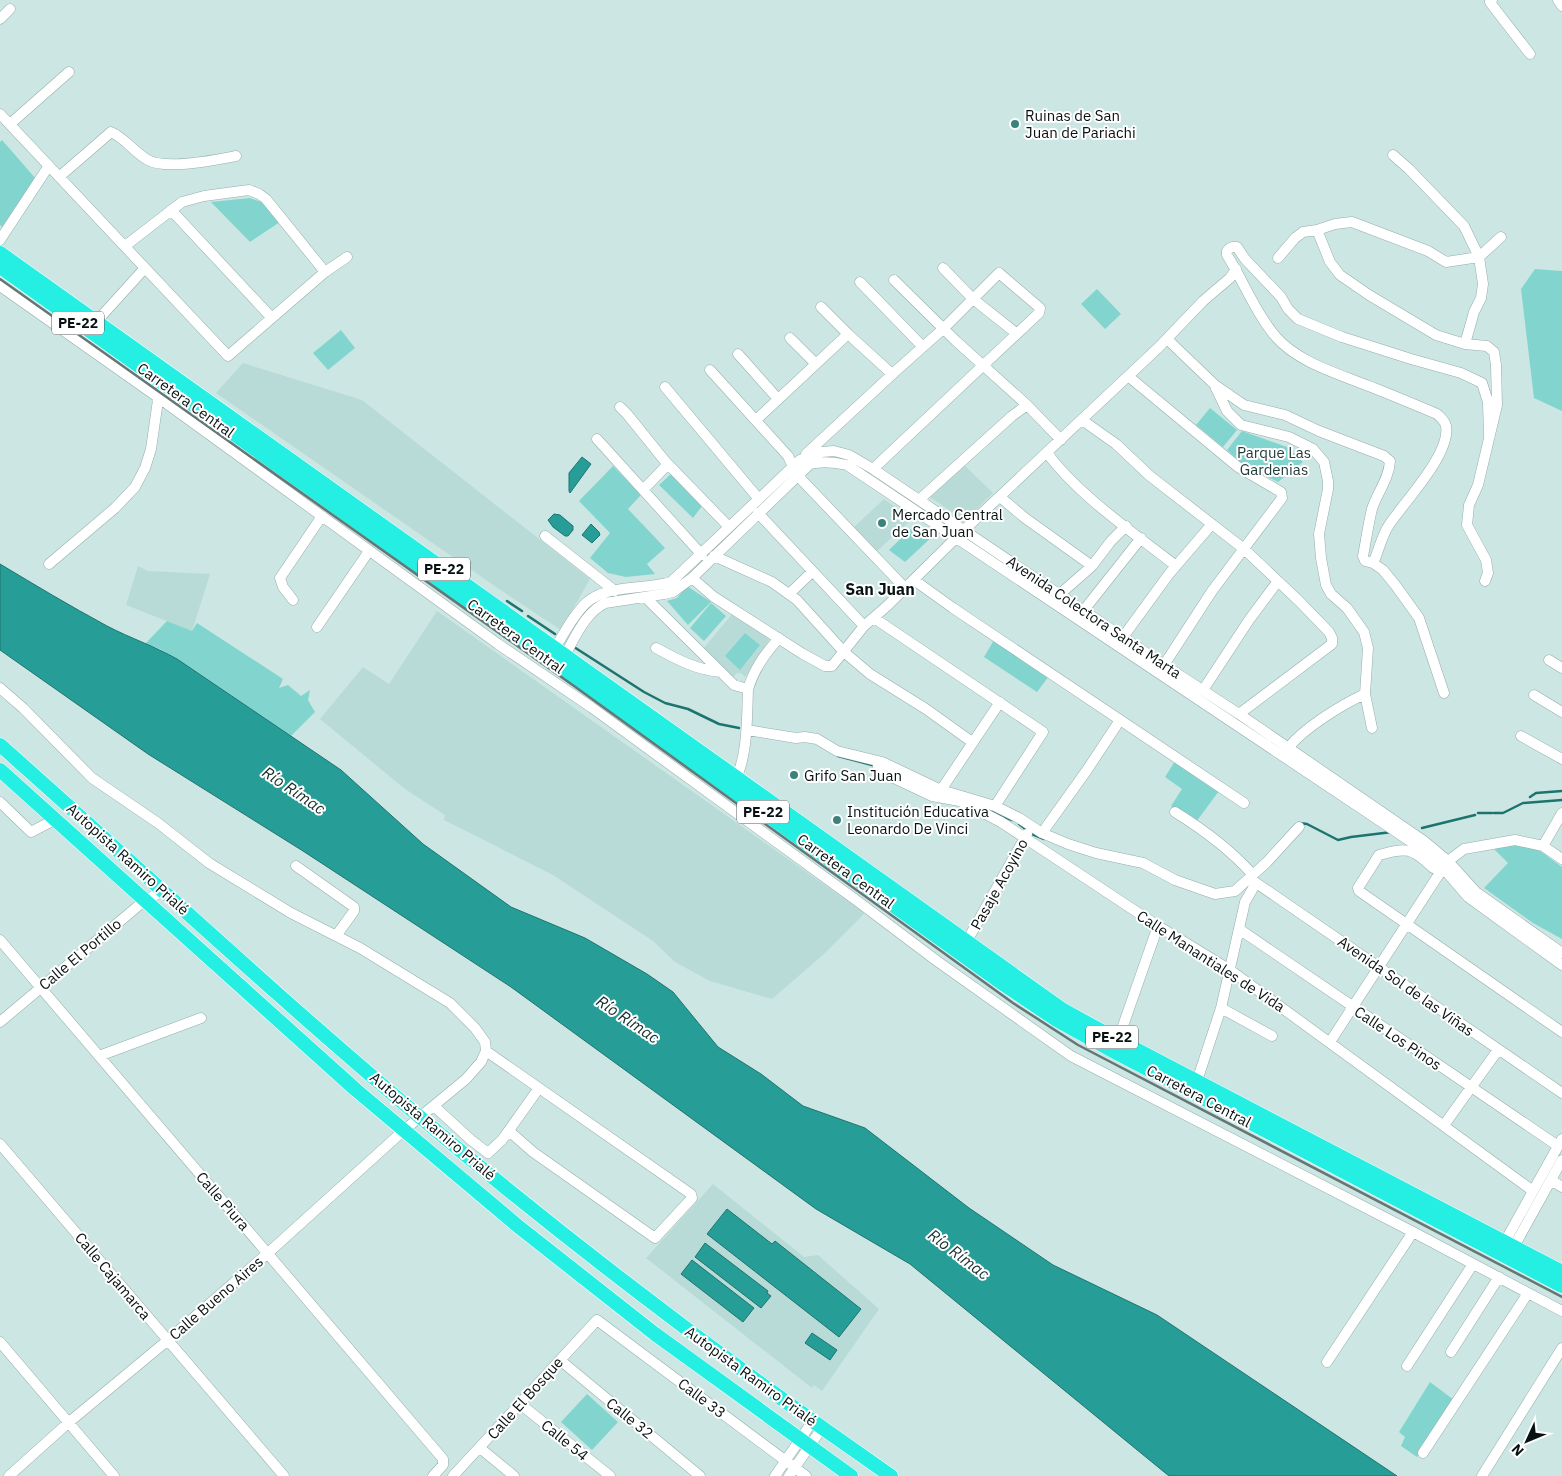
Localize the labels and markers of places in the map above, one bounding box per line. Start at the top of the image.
place label: Ruinas de San Juan de Pariachi [1025,106,1136,142]
marker: Ruinas de San Juan de Pariachi [1009,118,1021,130]
place label: Mercado Central de San Juan [892,505,1003,541]
marker: Mercado Central de San Juan [876,517,888,529]
place label: Grifo San Juan [804,766,902,785]
marker: Grifo San Juan [788,769,800,781]
place label: Institución Educativa Leonardo De Vinci [847,802,989,838]
marker: Institución Educativa Leonardo De Vinci [831,814,843,826]

